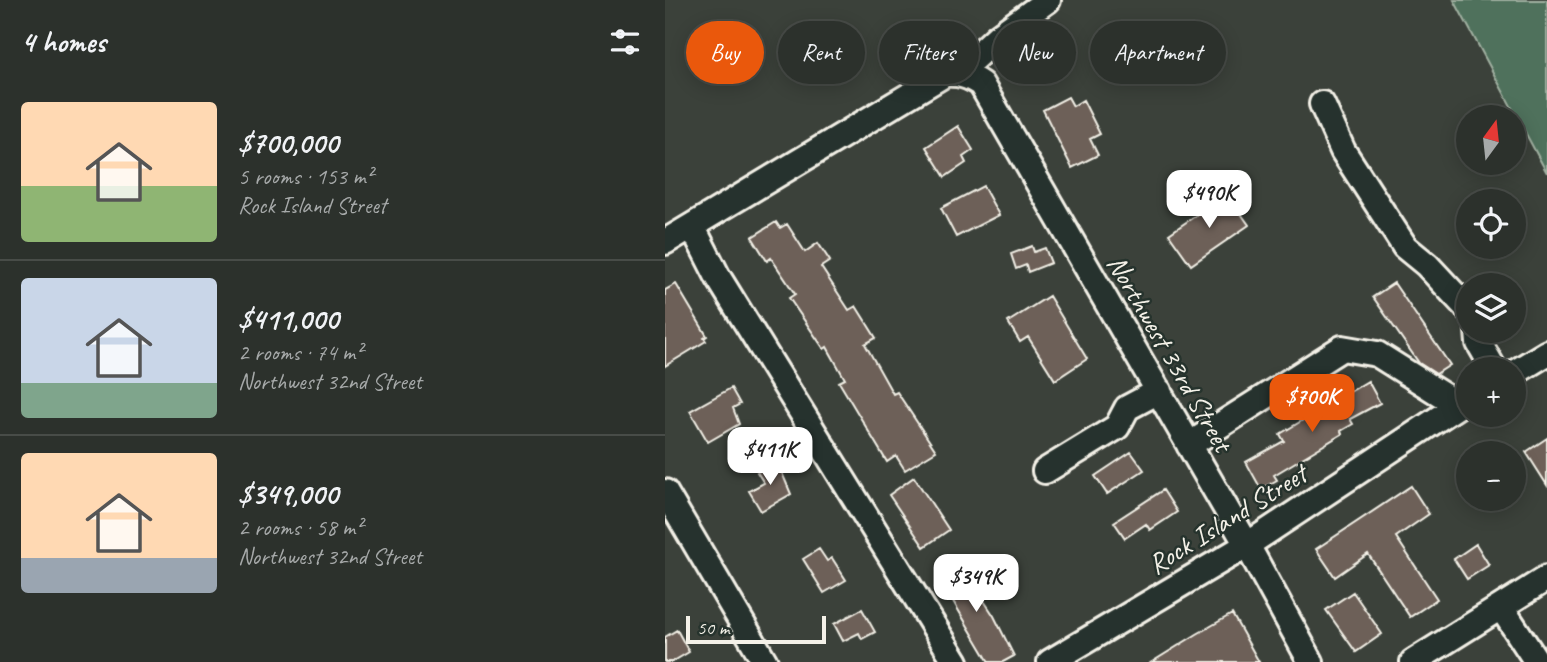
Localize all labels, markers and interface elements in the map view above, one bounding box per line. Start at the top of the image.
chip: Buy [686,21,764,84]
chip: Rent [778,21,865,84]
chip: Filters [879,21,979,84]
chip: New [993,21,1076,84]
chip: Apartment [1090,21,1226,84]
text: 4 homes [21,23,106,61]
icon: filters [606,23,644,61]
north arrow [1456,105,1526,175]
map controls [1456,105,1526,511]
text: $700,000 [238,124,338,162]
icon: home [77,130,161,214]
text: 5 rooms · 153 m² [238,162,373,191]
pin: $490K [1160,170,1258,230]
text: $490K [1183,178,1235,207]
button: locate [1456,189,1526,259]
text: Rock Island Street [238,191,386,220]
street label: Northwest 33rd Street [1100,248,1242,460]
button: layers [1456,273,1526,343]
text: $411,000 [238,300,338,338]
icon: home [77,306,161,390]
text: 2 rooms · 74 m² [238,338,362,367]
button: + [1456,357,1526,427]
text: Northwest 32nd Street [238,367,422,396]
pin: $700K [1263,374,1361,434]
text: $700K [1286,382,1339,411]
pin: $411K [721,428,819,487]
text: $411K [743,435,797,464]
button: − [1456,441,1526,511]
street label: Rock Island Street [1141,454,1316,582]
text: $349,000 [238,475,338,513]
icon: home [77,481,161,565]
text: 2 rooms · 58 m² [238,513,362,542]
text: Northwest 32nd Street [238,542,422,571]
pin: $349K [927,554,1025,614]
text: $349K [950,562,1002,591]
scale bar [686,613,826,645]
text: 50 m [697,616,729,640]

